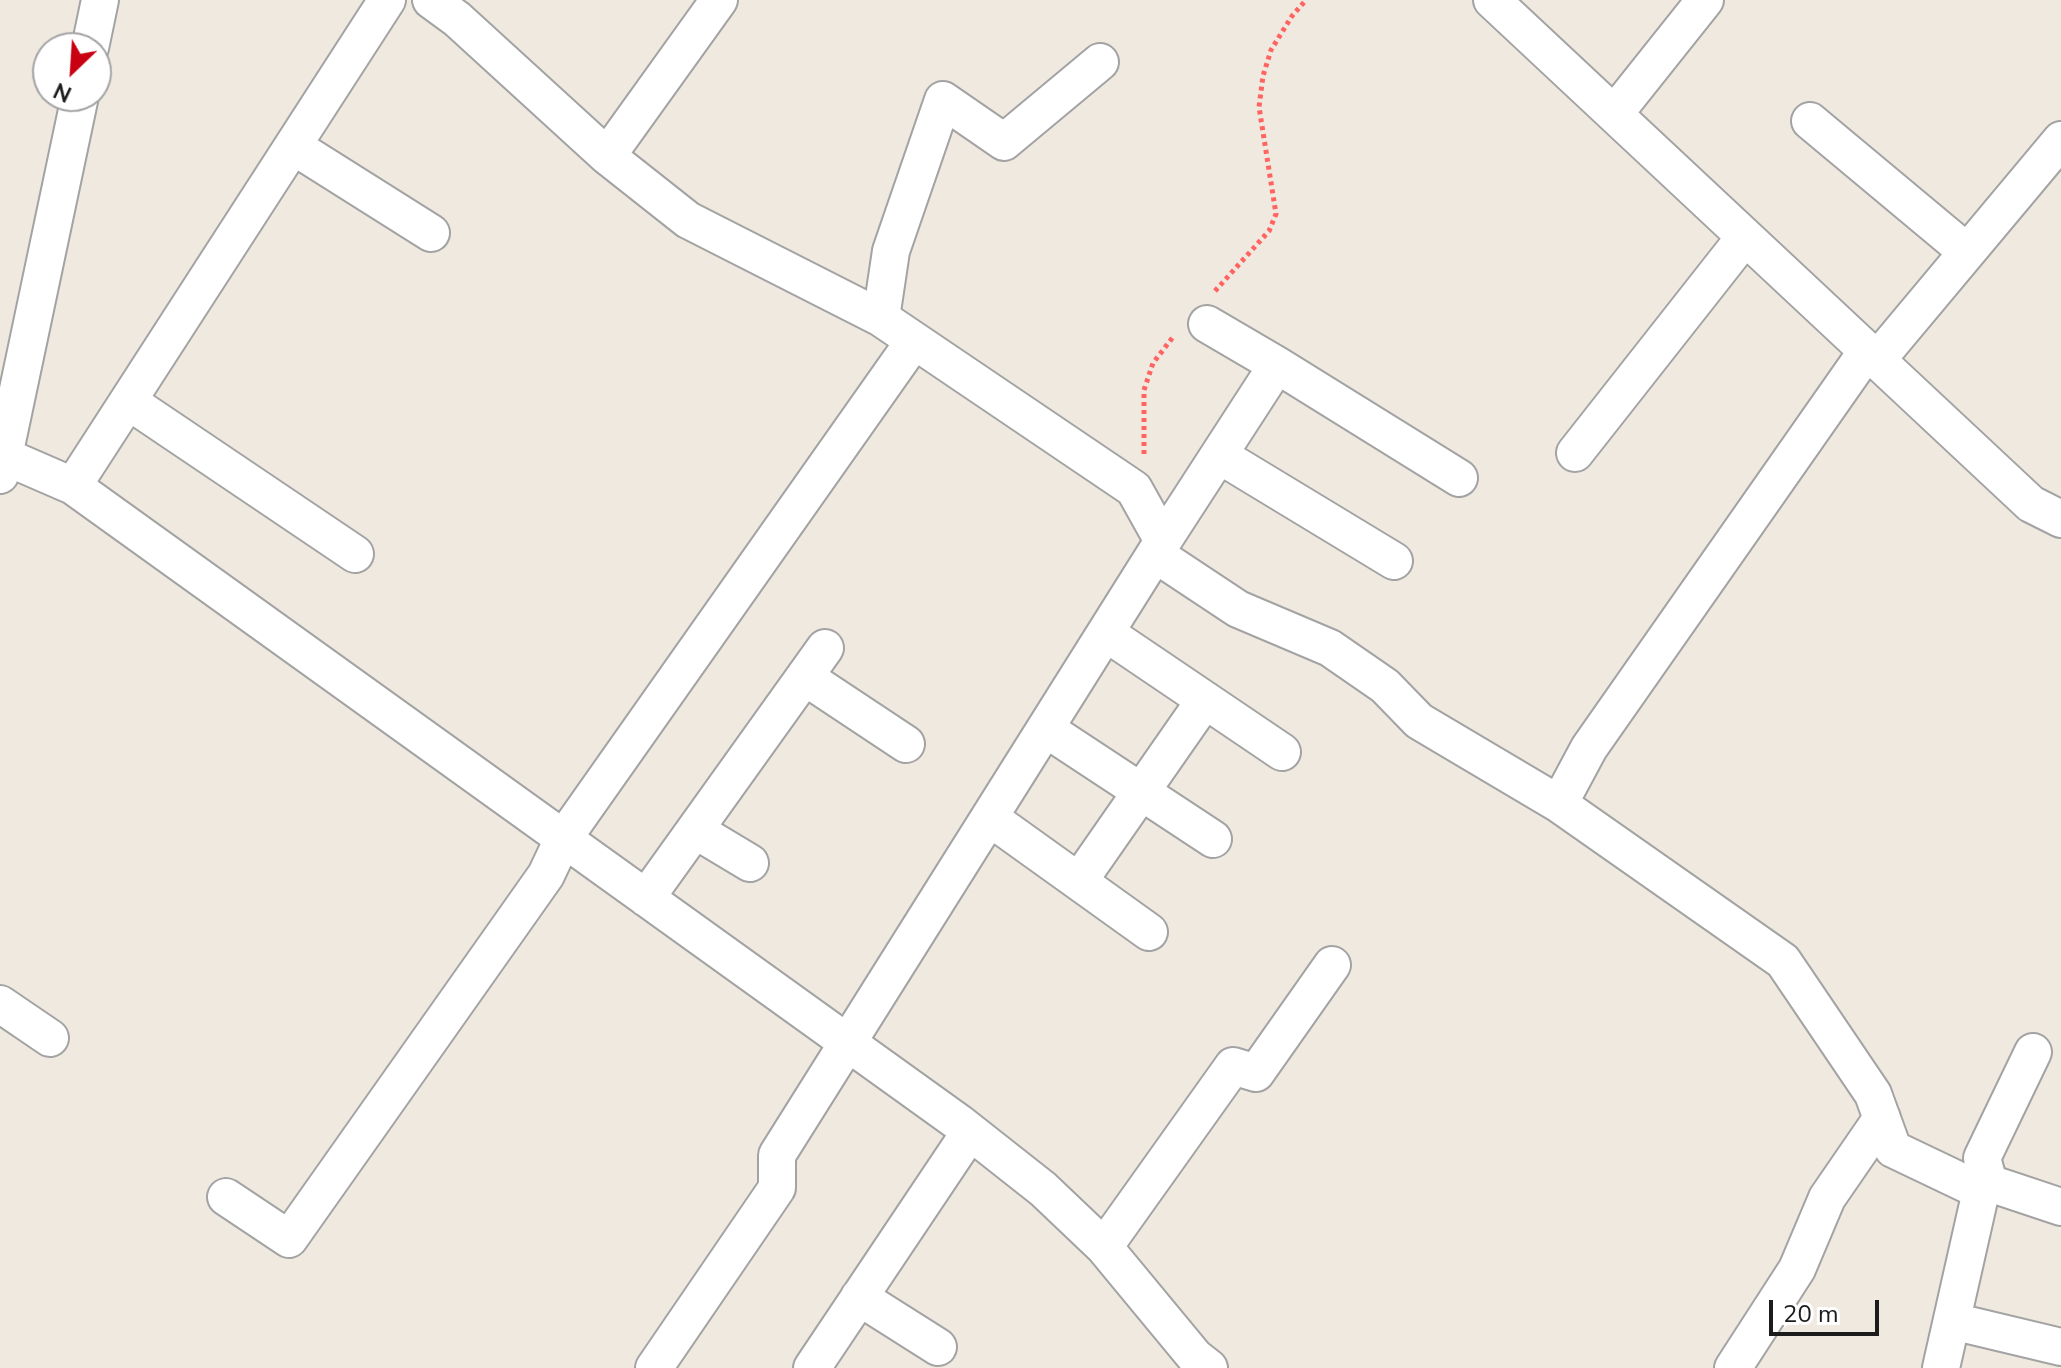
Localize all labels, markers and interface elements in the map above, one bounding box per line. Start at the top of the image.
north arrow [32,32,112,112]
text: N [49,75,77,109]
scale bar [1773,1284,1883,1334]
text: 20 m [1783,1298,1839,1330]

